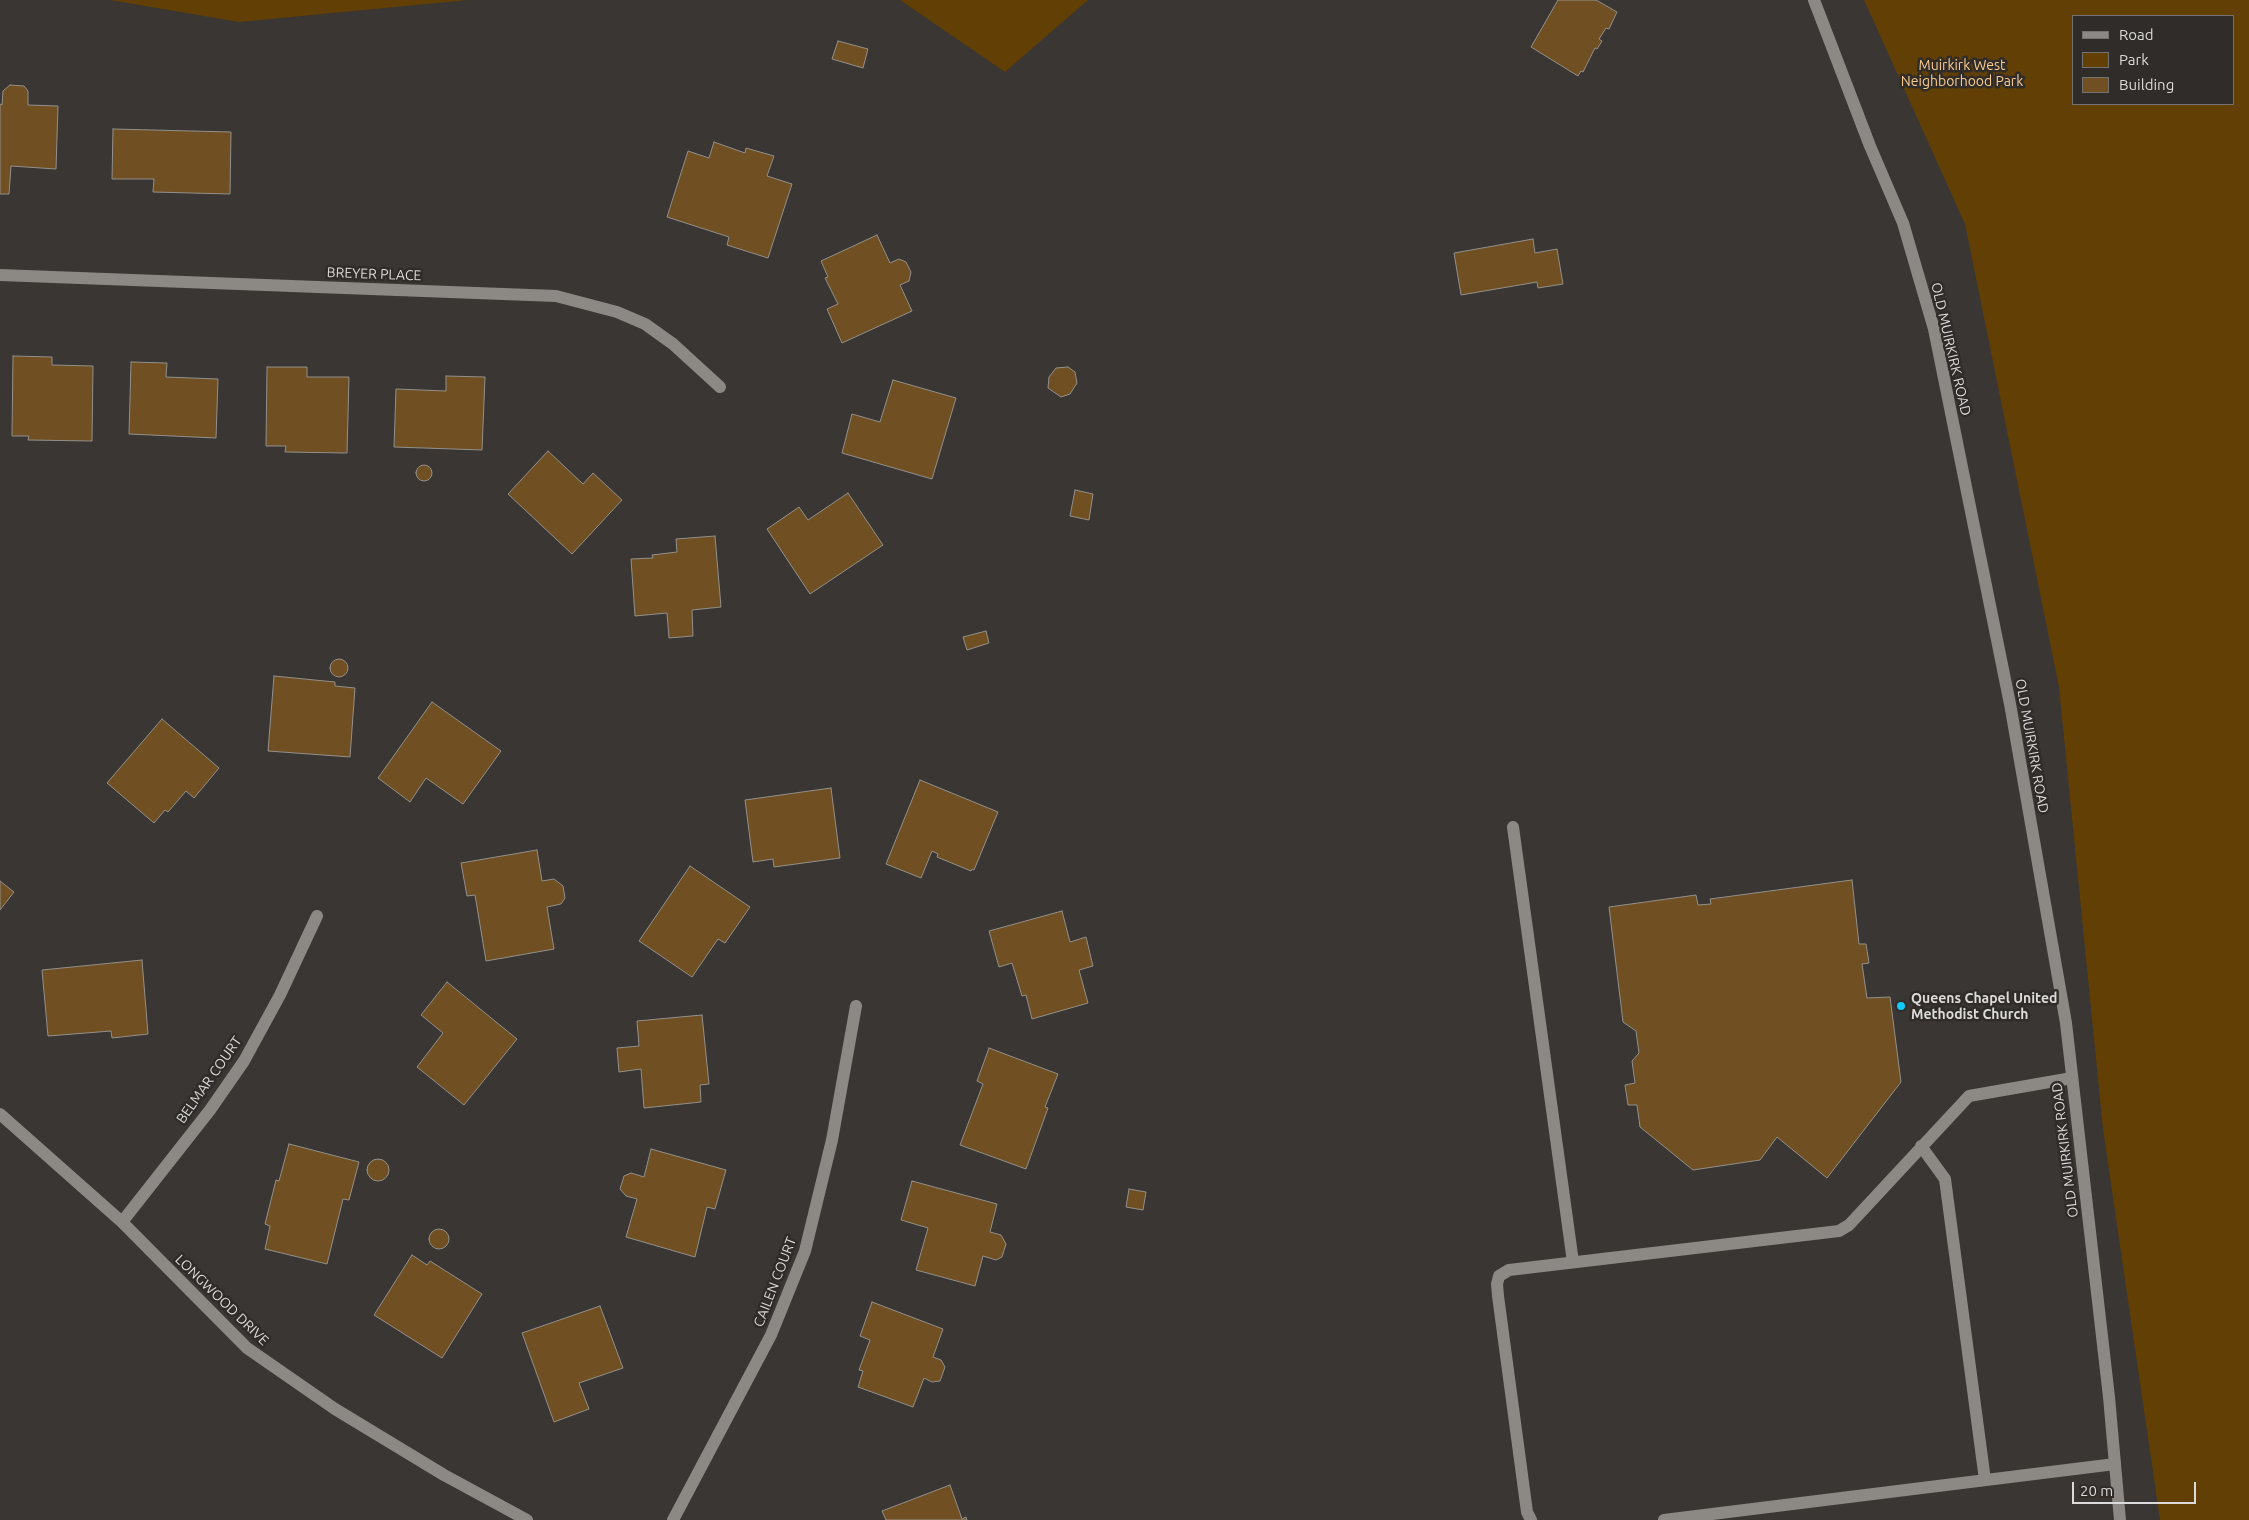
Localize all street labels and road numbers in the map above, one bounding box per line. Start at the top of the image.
street label: BREYER PLACE [326,264,422,284]
street label: OLD MUIRKIRK ROAD [1928,281,1974,417]
street label: OLD MUIRKIRK ROAD [2012,678,2052,814]
street label: BELMAR COURT [173,1033,245,1127]
street label: OLD MUIRKIRK ROAD [2048,1081,2082,1219]
street label: CAILEN COURT [750,1235,800,1329]
street label: LONGWOOD DRIVE [172,1251,272,1349]

